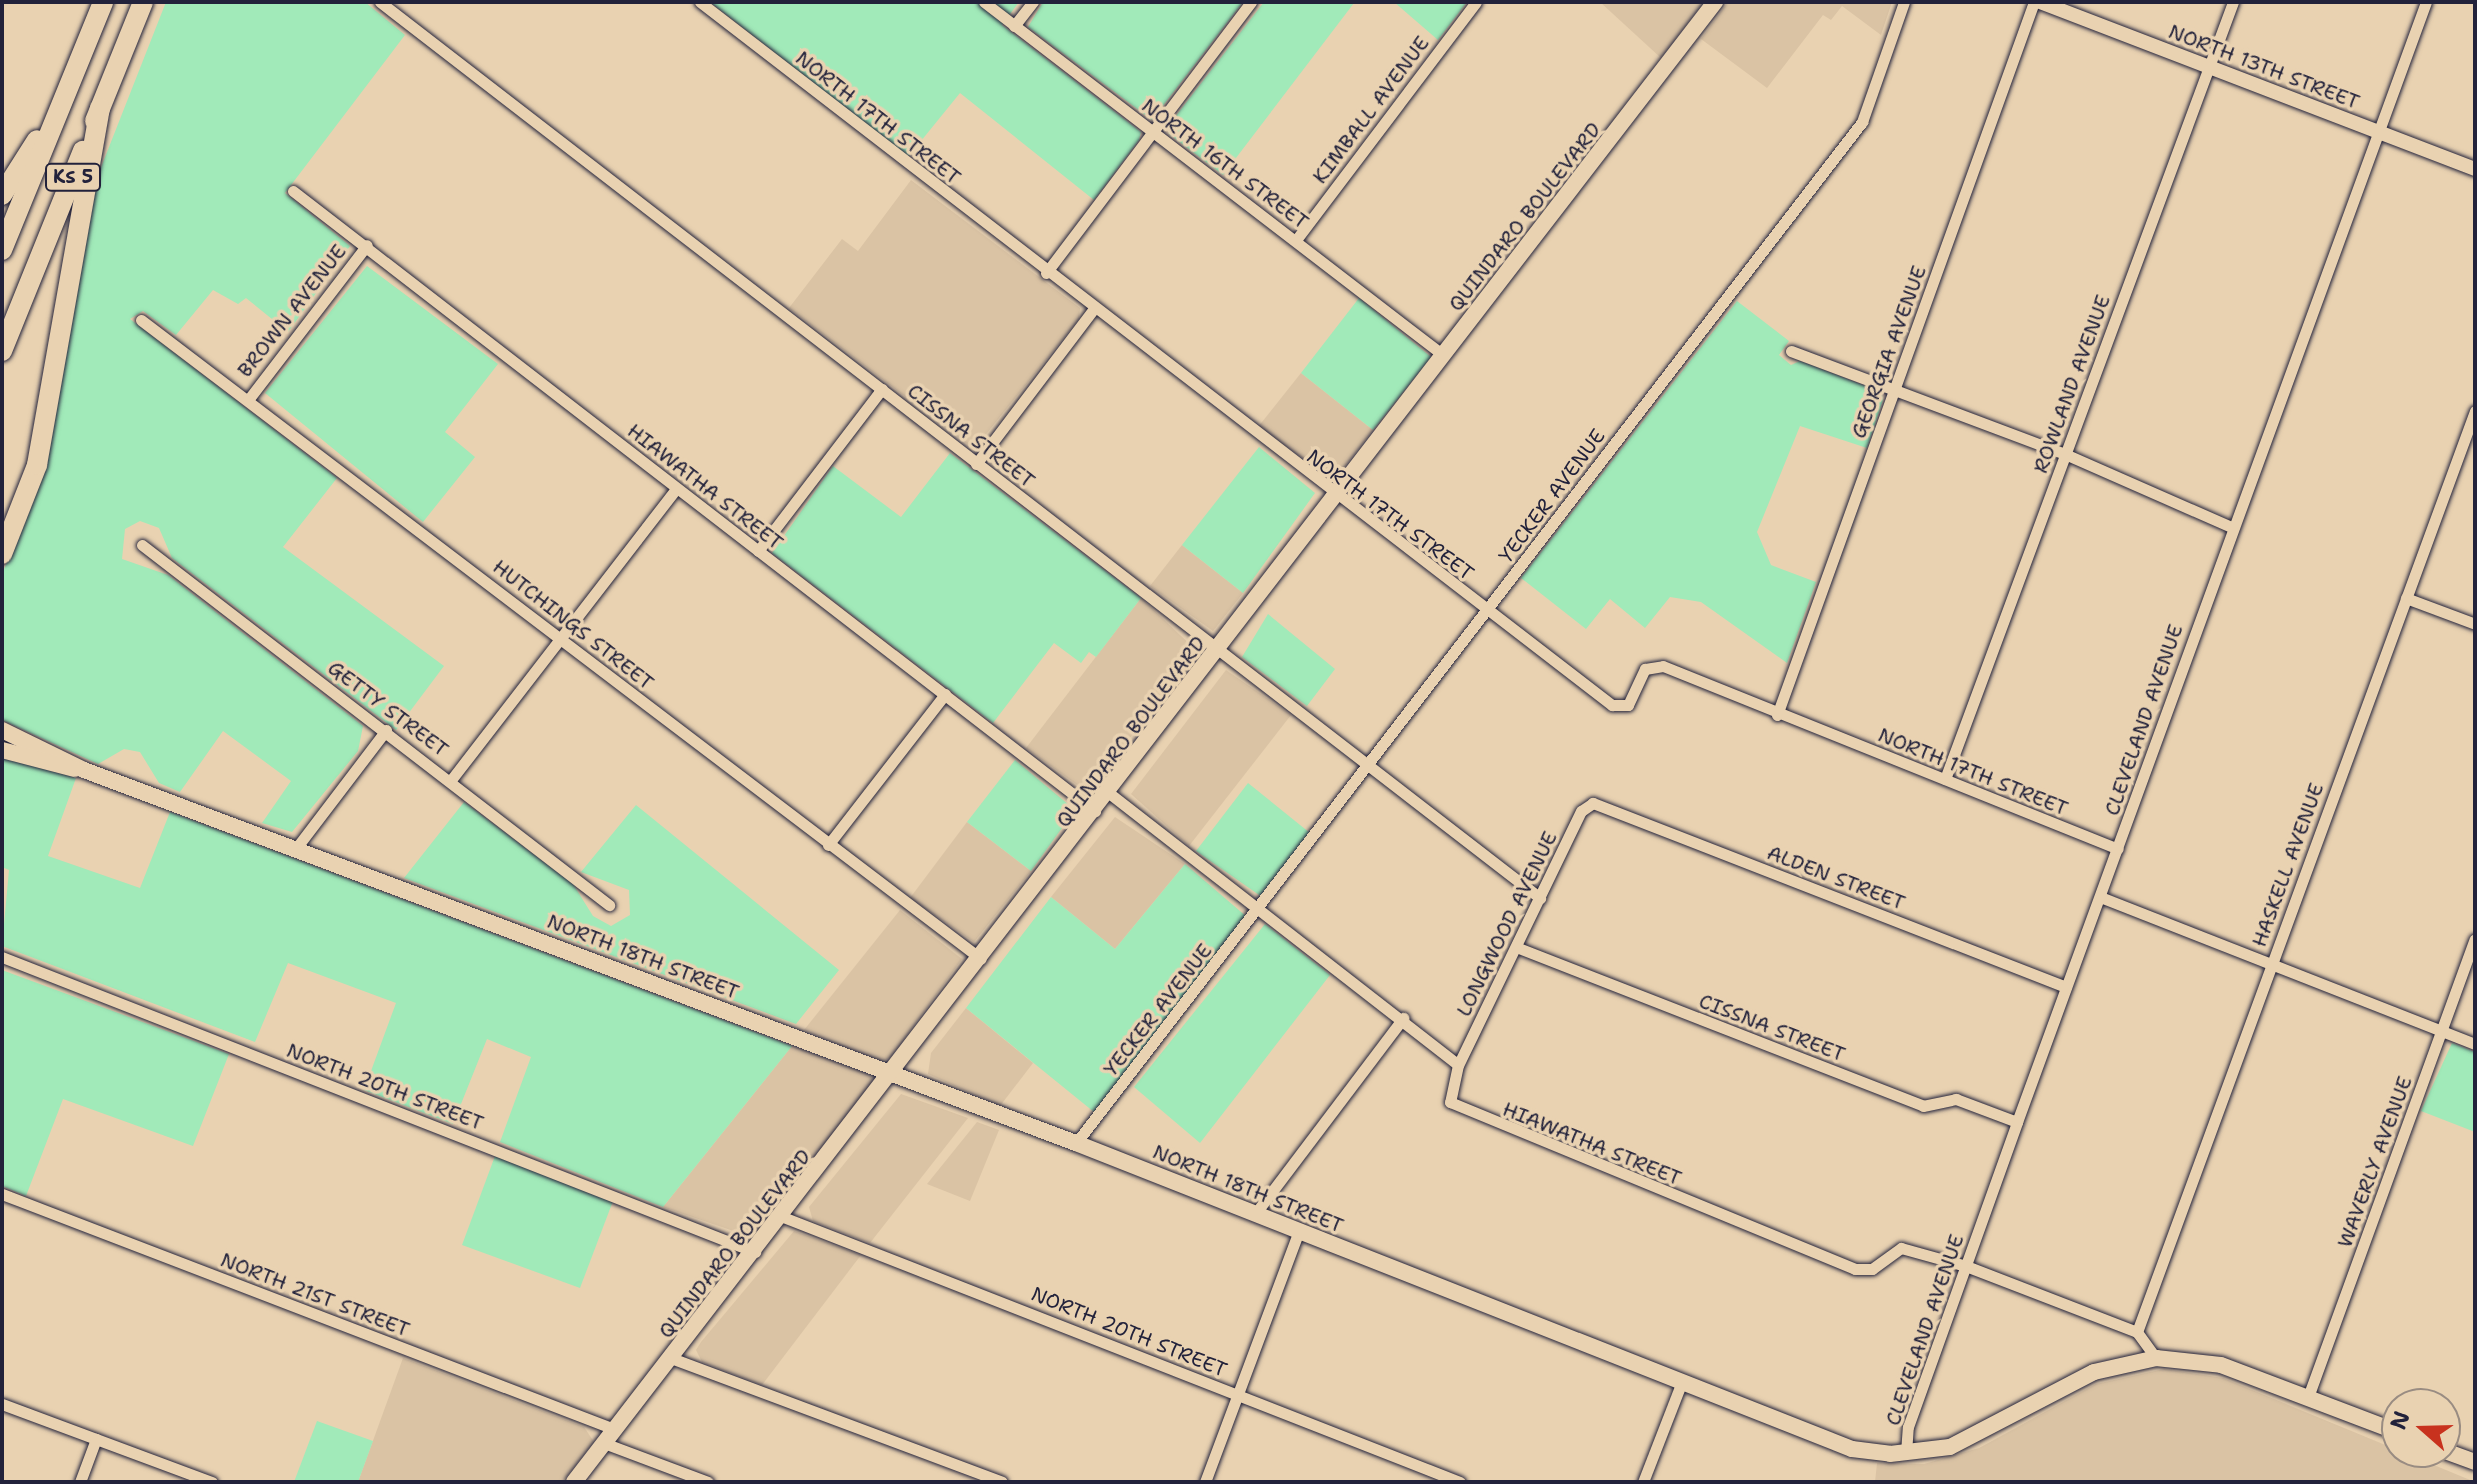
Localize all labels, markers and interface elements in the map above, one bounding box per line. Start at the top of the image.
street label: NORTH 13TH STREET [2165,19,2363,115]
street label: KIMBALL AVENUE [1308,32,1434,188]
street label: NORTH 17TH STREET [791,46,965,190]
street label: NORTH 16TH STREET [1137,94,1313,234]
street label: QUINDARO BOULEVARD [1444,118,1606,316]
road number: KS 5 [45,163,101,191]
street label: BROWN AVENUE [233,240,351,382]
street label: GEORGIA AVENUE [1847,263,1931,441]
street label: ROWLAND AVENUE [2029,292,2115,476]
street label: CISSNA STREET [903,379,1039,493]
street label: HIAWATHA STREET [622,419,788,555]
street label: YECKER AVENUE [1494,424,1610,568]
street label: NORTH 17TH STREET [1302,444,1478,586]
street label: HUTCHINGS STREET [488,555,658,695]
street label: CLEVELAND AVENUE [2100,621,2188,819]
street label: QUINDARO BOULEVARD [1051,632,1211,832]
street label: GETTY STREET [323,656,453,762]
street label: NORTH 17TH STREET [1875,723,2071,821]
street label: HASKELL AVENUE [2247,780,2329,950]
street label: LONGWOOD AVENUE [1452,828,1562,1020]
street label: ALDEN STREET [1764,841,1908,915]
street label: NORTH 18TH STREET [544,909,742,1005]
street label: YECKER AVENUE [1099,939,1217,1081]
street label: CISSNA STREET [1696,989,1848,1067]
street label: NORTH 20TH STREET [283,1038,487,1136]
street label: WAVERLY AVENUE [2333,1073,2417,1251]
street label: HIAWATHA STREET [1499,1097,1685,1191]
street label: NORTH 18TH STREET [1149,1140,1347,1238]
street label: QUINDARO BOULEVARD [654,1145,816,1343]
street label: CLEVELAND AVENUE [1881,1231,1969,1429]
street label: NORTH 21ST STREET [217,1248,413,1342]
street label: NORTH 20TH STREET [1028,1282,1230,1382]
north arrow [2381,1388,2461,1468]
text: N [2383,1407,2416,1433]

